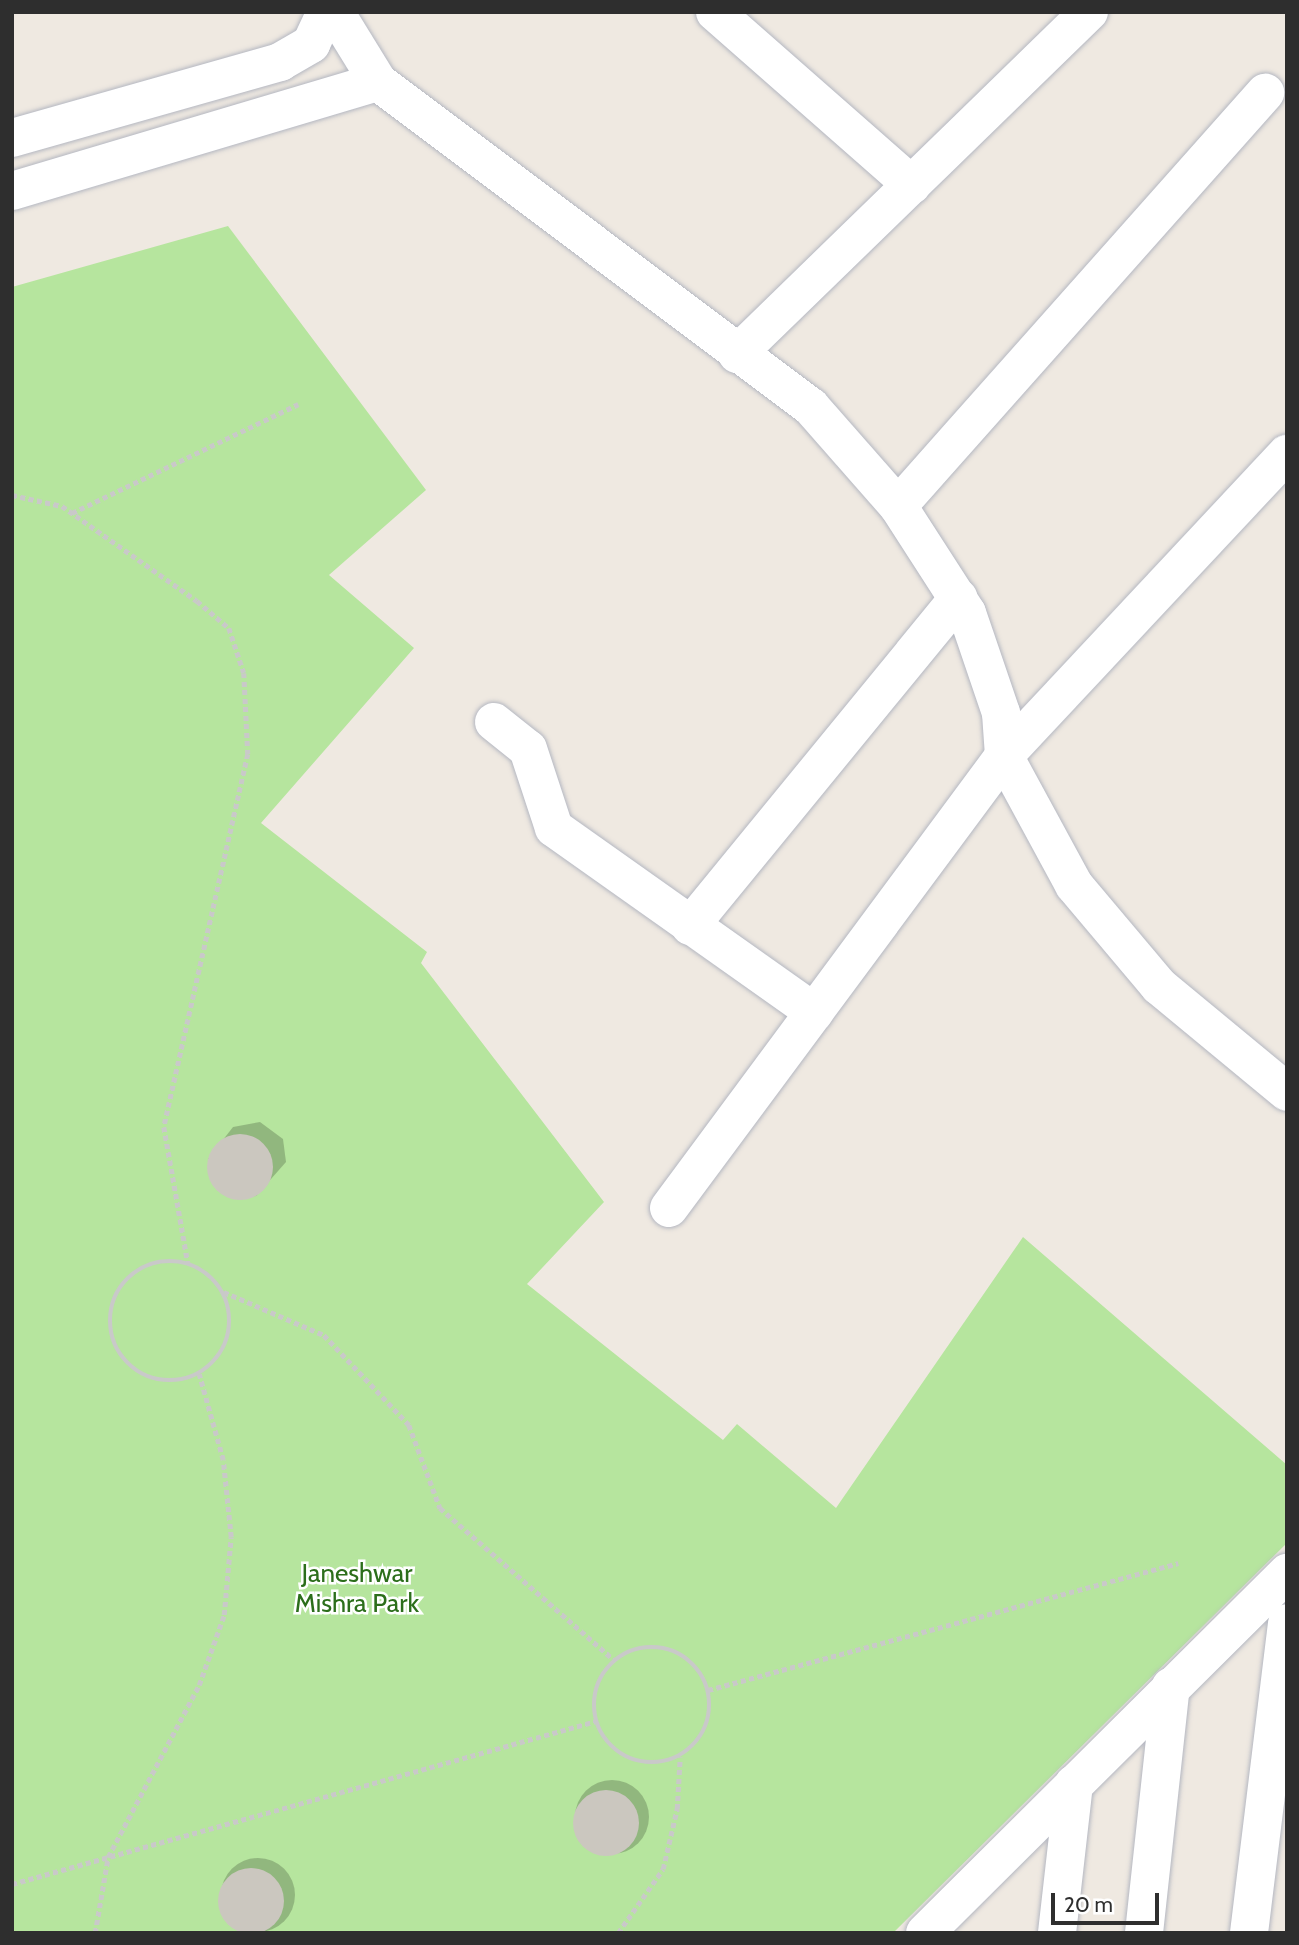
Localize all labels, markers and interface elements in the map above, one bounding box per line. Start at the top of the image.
park label: Janeshwar Mishra Park [295,1558,419,1620]
scale bar [1054,1878,1162,1922]
text: 20 m [1064,1892,1113,1917]

